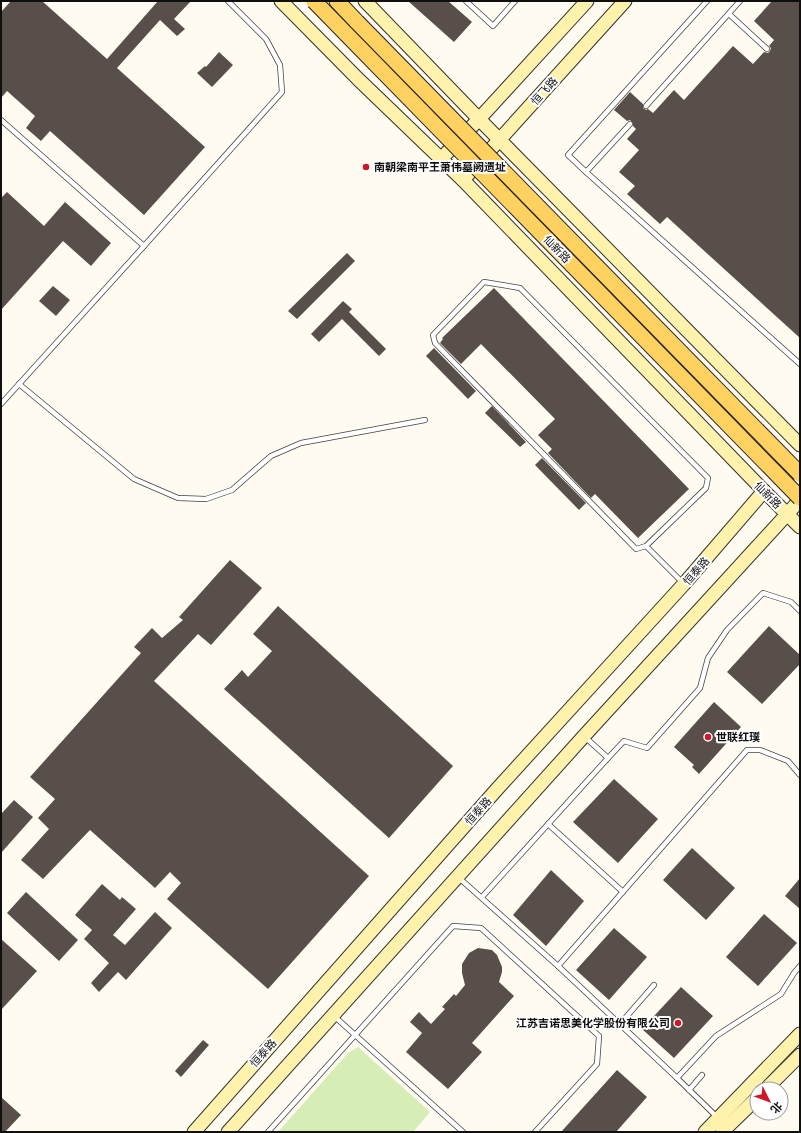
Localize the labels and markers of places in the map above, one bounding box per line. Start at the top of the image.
place label: 南朝梁南平王萧伟墓阙遗址 [374,160,506,174]
marker: 南朝梁南平王萧伟墓阙遗址 [361,162,371,172]
place label: 世联红璞 [716,730,760,744]
marker: 世联红璞 [703,732,713,742]
place label: 江苏吉诺思美化学股份有限公司 [516,1016,670,1030]
marker: 江苏吉诺思美化学股份有限公司 [673,1018,683,1028]

